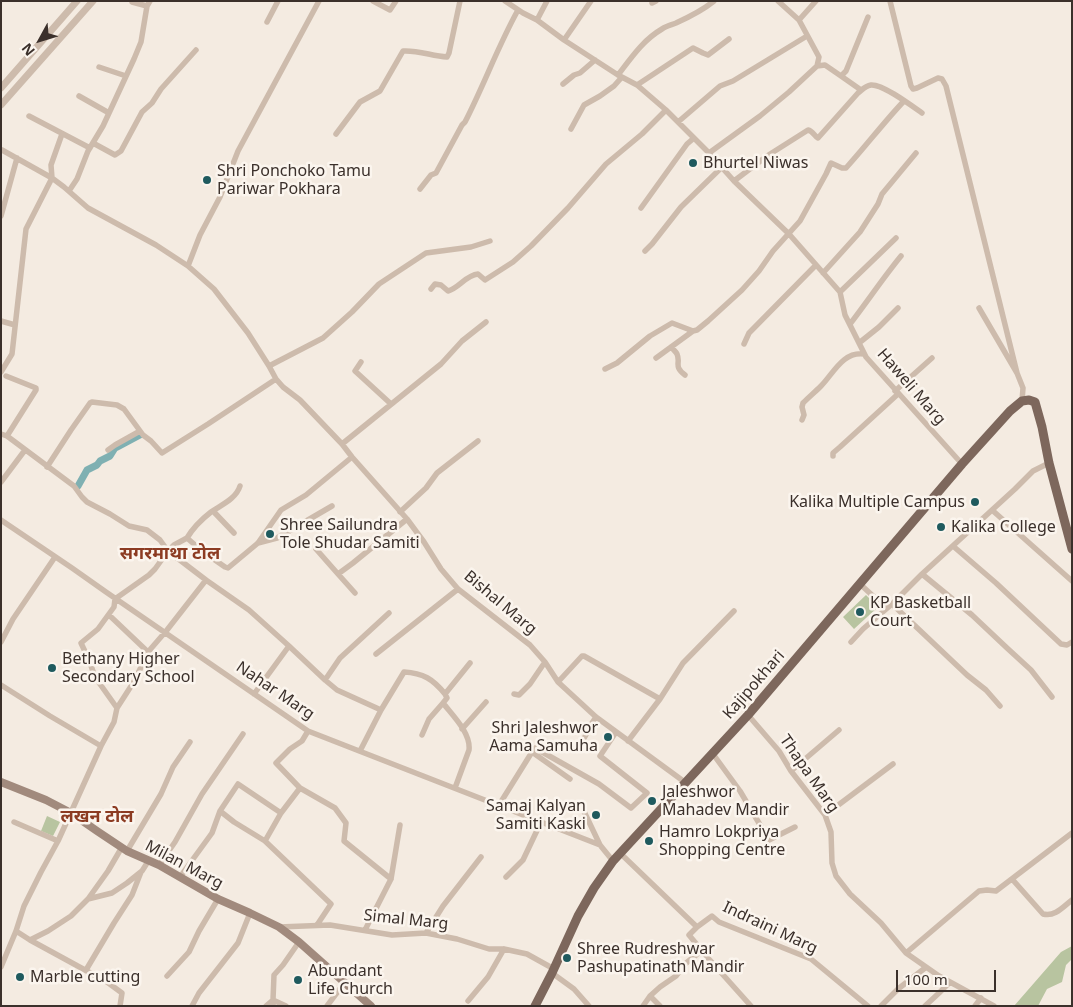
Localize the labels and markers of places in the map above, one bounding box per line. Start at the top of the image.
place label: Bhurtel Niwas [703,153,808,173]
marker: Bhurtel Niwas [687,157,699,169]
place label: Shri Ponchoko Tamu Pariwar Pokhara [217,161,371,199]
marker: Shri Ponchoko Tamu Pariwar Pokhara [201,174,213,186]
place label: Kalika Multiple Campus [789,492,965,512]
marker: Kalika Multiple Campus [969,496,981,508]
place label: Shree Sailundra Tole Shudar Samiti [280,515,420,553]
place label: Kalika College [951,517,1056,537]
marker: Kalika College [935,521,947,533]
marker: Shree Sailundra Tole Shudar Samiti [264,528,276,540]
place label: KP Basketball Court [870,593,971,631]
marker: KP Basketball Court [854,606,866,618]
place label: Bethany Higher Secondary School [62,649,195,687]
marker: Bethany Higher Secondary School [46,662,58,674]
place label: Shri Jaleshwor Aama Samuha [489,718,598,756]
marker: Shri Jaleshwor Aama Samuha [602,731,614,743]
place label: Jaleshwor Mahadev Mandir [662,782,789,820]
marker: Jaleshwor Mahadev Mandir [646,795,658,807]
place label: Samaj Kalyan Samiti Kaski [486,796,586,834]
marker: Samaj Kalyan Samiti Kaski [590,809,602,821]
place label: Hamro Lokpriya Shopping Centre [659,822,785,860]
marker: Hamro Lokpriya Shopping Centre [643,835,655,847]
place label: Shree Rudreshwar Pashupatinath Mandir [577,939,744,977]
marker: Shree Rudreshwar Pashupatinath Mandir [561,952,573,964]
place label: Abundant Life Church [308,961,393,999]
place label: Marble cutting [30,967,140,987]
marker: Marble cutting [14,971,26,983]
marker: Abundant Life Church [292,974,304,986]

